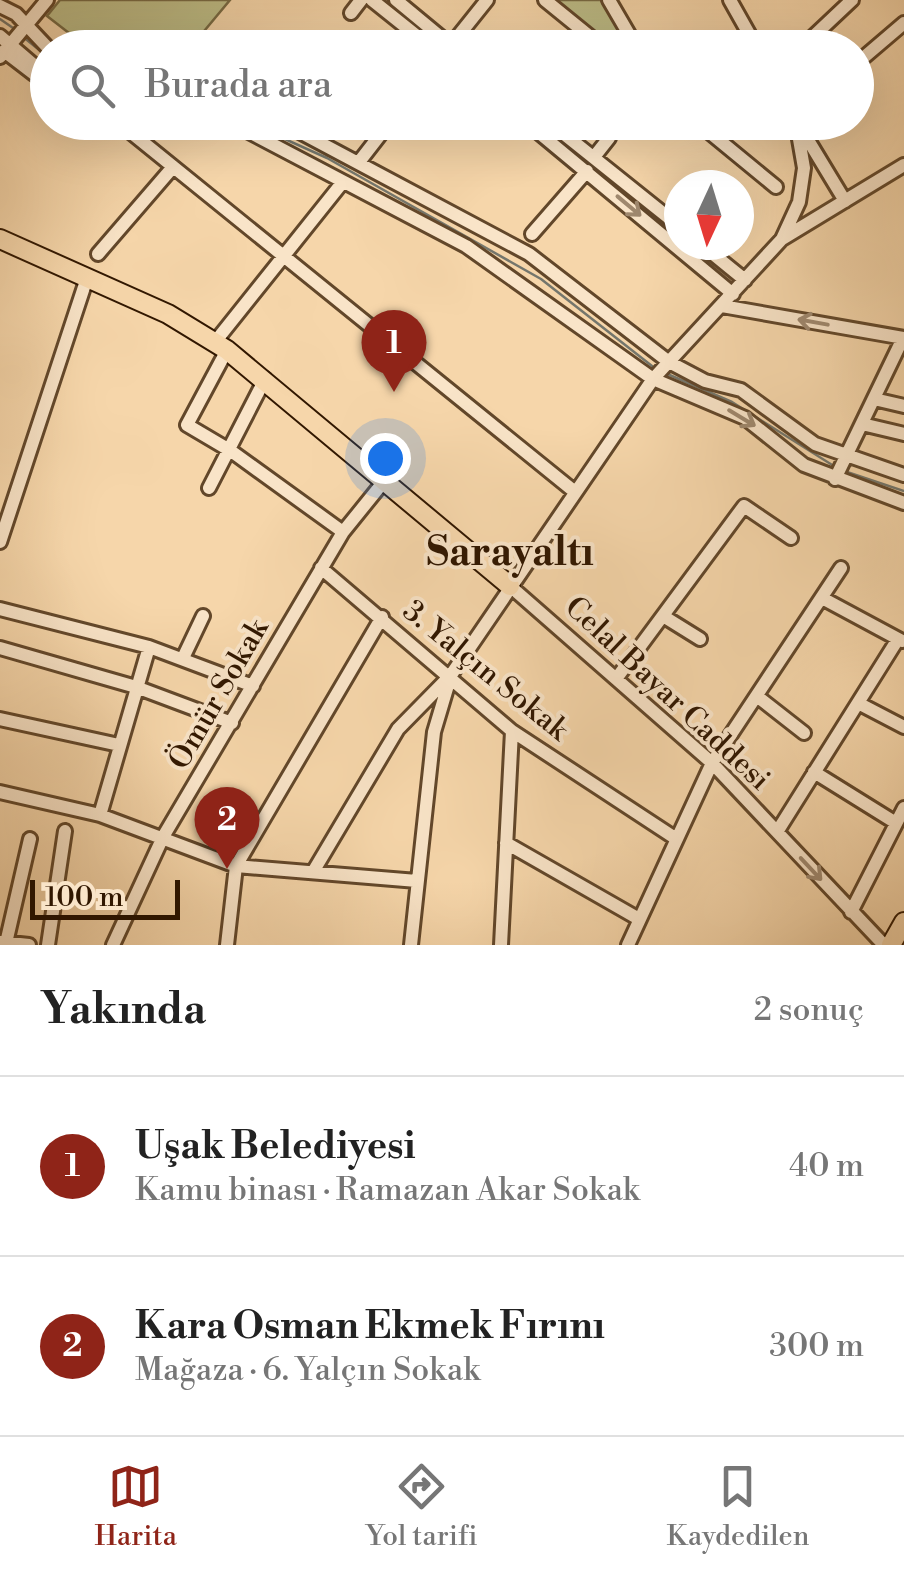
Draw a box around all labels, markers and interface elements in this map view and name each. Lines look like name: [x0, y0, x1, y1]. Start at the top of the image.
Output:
search box: [30, 30, 874, 140]
icon: search: [65, 58, 120, 113]
text: Burada ara: [145, 62, 332, 109]
north arrow: [664, 170, 754, 260]
one-way arrow: [616, 194, 641, 217]
pin: 1: [362, 310, 426, 392]
one-way arrow: [797, 312, 830, 331]
one-way arrow: [727, 408, 756, 428]
your location: [360, 433, 411, 484]
district label: Sarayaltı: [426, 528, 594, 578]
street label: Celal Bayar Caddesi: [556, 589, 778, 799]
street label: 3. Yalçın Sokak: [395, 592, 577, 750]
street label: Ömür Sokak: [160, 611, 278, 777]
pin: 2: [194, 786, 260, 869]
one-way arrow: [799, 856, 823, 880]
scale bar: [30, 875, 180, 920]
text: 100 m: [45, 880, 124, 915]
text: Yakında: [40, 984, 206, 1037]
text: 2 sonuç: [754, 990, 864, 1030]
text: Uşak Belediyesi: [135, 1123, 416, 1170]
text: 1: [65, 1146, 80, 1186]
text: 40 m: [789, 1146, 864, 1186]
text: Kamu binası · Ramazan Akar Sokak: [135, 1170, 640, 1210]
text: Kara Osman Ekmek Fırını: [135, 1303, 605, 1350]
text: 2: [62, 1326, 83, 1366]
text: 300 m: [769, 1326, 864, 1366]
text: Mağaza · 6. Yalçın Sokak: [135, 1350, 480, 1390]
tab: Harita: [95, 1459, 177, 1554]
tab: Yol tarifi: [366, 1459, 477, 1554]
tab: Kaydedilen: [666, 1459, 809, 1554]

